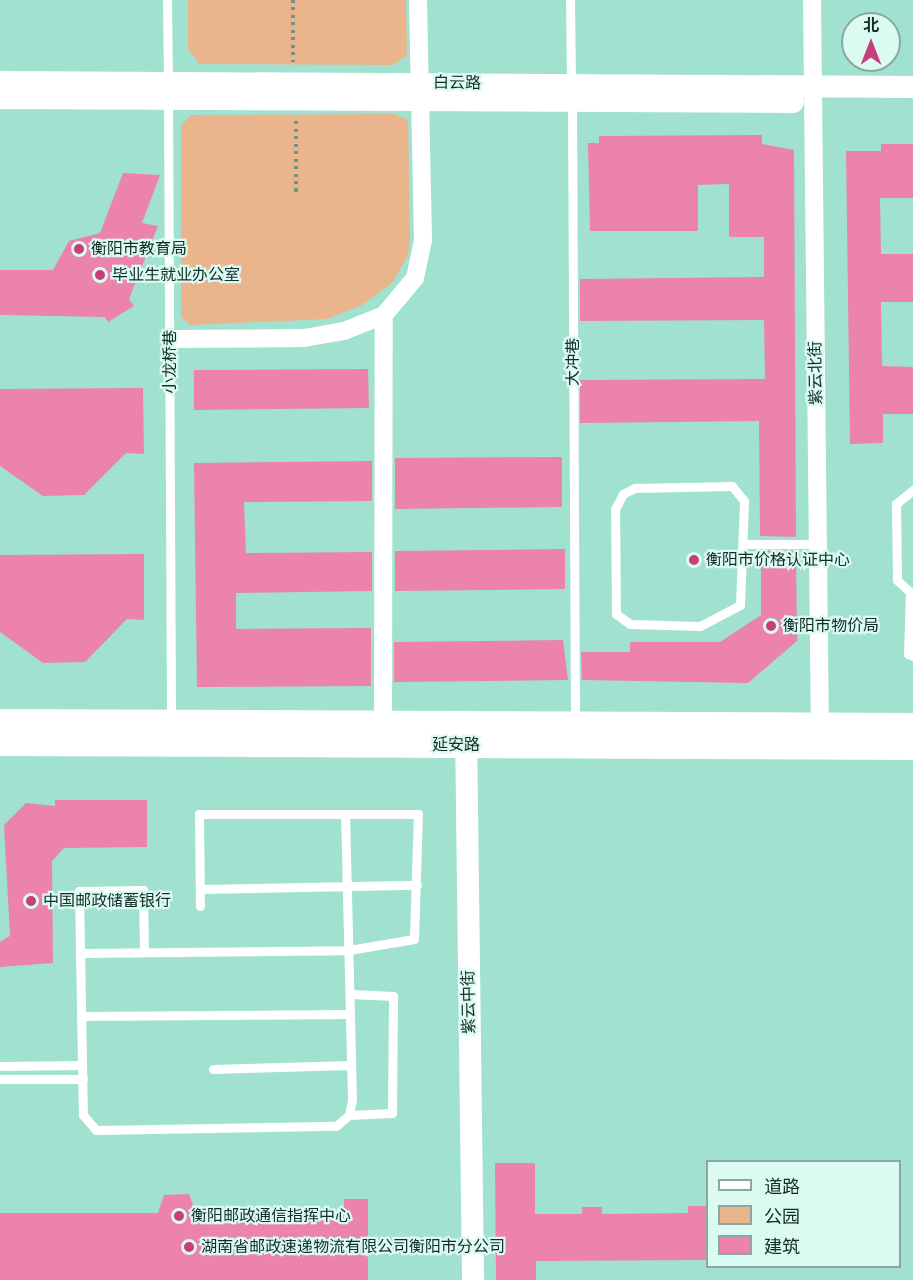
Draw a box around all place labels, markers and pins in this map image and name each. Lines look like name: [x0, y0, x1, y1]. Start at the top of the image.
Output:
place label: 衡阳市教育局: [91, 239, 187, 259]
marker: 衡阳市教育局: [72, 242, 86, 256]
place label: 毕业生就业办公室: [112, 265, 240, 285]
marker: 毕业生就业办公室: [93, 268, 107, 282]
place label: 衡阳市价格认证中心: [706, 550, 850, 570]
marker: 衡阳市价格认证中心: [687, 553, 701, 567]
place label: 衡阳市物价局: [783, 616, 879, 636]
marker: 衡阳市物价局: [764, 619, 778, 633]
place label: 中国邮政储蓄银行: [43, 891, 171, 911]
marker: 中国邮政储蓄银行: [24, 894, 38, 908]
place label: 衡阳邮政通信指挥中心: [191, 1206, 351, 1226]
marker: 衡阳邮政通信指挥中心: [172, 1209, 186, 1223]
place label: 湖南省邮政速递物流有限公司衡阳市分公司: [201, 1237, 505, 1257]
marker: 湖南省邮政速递物流有限公司衡阳市分公司: [182, 1240, 196, 1254]

